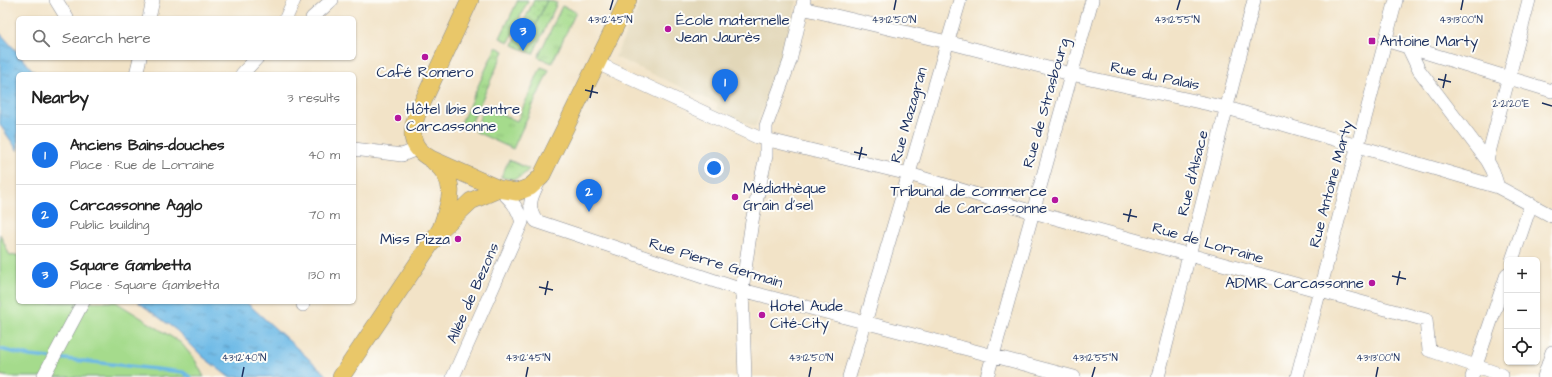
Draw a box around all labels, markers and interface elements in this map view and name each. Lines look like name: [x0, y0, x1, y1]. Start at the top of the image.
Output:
place label: École maternelle Jean Jaurès: [676, 10, 790, 48]
text: 43°12'45"N: [587, 13, 633, 27]
text: 43°12'50"N: [872, 13, 916, 27]
text: 43°12'55"N: [1154, 13, 1200, 27]
text: 43°13'00"N: [1439, 13, 1483, 27]
search box: [16, 16, 356, 60]
pin: 3: [510, 18, 536, 51]
marker: École maternelle Jean Jaurès: [663, 24, 673, 34]
icon: search: [30, 27, 52, 49]
text: Search here: [62, 28, 151, 49]
place label: Antoine Marty: [1380, 31, 1478, 53]
street label: Rue de Strasbourg: [1017, 36, 1076, 171]
marker: Antoine Marty: [1367, 36, 1377, 46]
marker: Café Romero: [420, 52, 430, 62]
street label: Rue du Palais: [1108, 56, 1202, 96]
place label: Café Romero: [377, 62, 474, 83]
street label: Rue Mazagran: [885, 64, 934, 166]
pin: 1: [712, 69, 738, 102]
text: Nearby: [32, 86, 89, 110]
text: 3 results: [287, 89, 340, 107]
text: 2°21'20"E: [1493, 97, 1530, 111]
place label: Hôtel Ibis centre Carcassonne: [406, 99, 520, 137]
marker: Hôtel Ibis centre Carcassonne: [393, 113, 403, 123]
street label: Rue Antoine Marty: [1304, 118, 1359, 250]
street label: Rue d'Alsace: [1172, 128, 1214, 218]
text: Anciens Bains-douches: [70, 135, 225, 156]
text: 1: [44, 146, 46, 164]
text: 40 m: [308, 146, 340, 164]
text: Place · Rue de Lorraine: [70, 156, 214, 174]
your location: [704, 158, 724, 178]
place label: Médiathèque Grain d'sel: [743, 178, 826, 216]
pin: 2: [576, 179, 602, 212]
place label: Tribunal de commerce de Carcassonne: [890, 181, 1047, 219]
marker: Médiathèque Grain d'sel: [730, 192, 740, 202]
text: Carcassonne Agglo: [70, 195, 202, 216]
marker: Tribunal de commerce de Carcassonne: [1050, 195, 1060, 205]
text: 2: [41, 206, 49, 224]
text: 70 m: [308, 206, 340, 224]
text: Public building: [70, 216, 149, 234]
street label: Rue de Lorraine: [1150, 217, 1266, 269]
place label: Miss Pizza: [380, 229, 450, 250]
street label: Rue Pierre Germain: [647, 233, 786, 293]
marker: Miss Pizza: [453, 234, 463, 244]
street label: Allée de Bezons: [441, 239, 505, 347]
text: Square Gambetta: [70, 255, 191, 276]
map controls: [1504, 257, 1540, 365]
button: +: [1504, 257, 1540, 293]
text: 3: [42, 266, 48, 284]
text: 130 m: [308, 266, 340, 284]
place label: ADMR Carcassonne: [1225, 273, 1364, 294]
text: Place · Square Gambetta: [70, 276, 219, 294]
marker: ADMR Carcassonne: [1367, 278, 1377, 288]
button: −: [1504, 293, 1540, 329]
place label: Hotel Aude Cité-City: [770, 296, 843, 335]
marker: Hotel Aude Cité-City: [757, 310, 767, 320]
button: locate: [1504, 329, 1540, 365]
text: 43°12'40"N: [222, 351, 266, 365]
text: 43°12'45"N: [505, 351, 551, 365]
text: 43°12'50"N: [789, 351, 833, 365]
text: 43°12'55"N: [1072, 351, 1118, 365]
text: 43°13'00"N: [1356, 351, 1400, 365]

